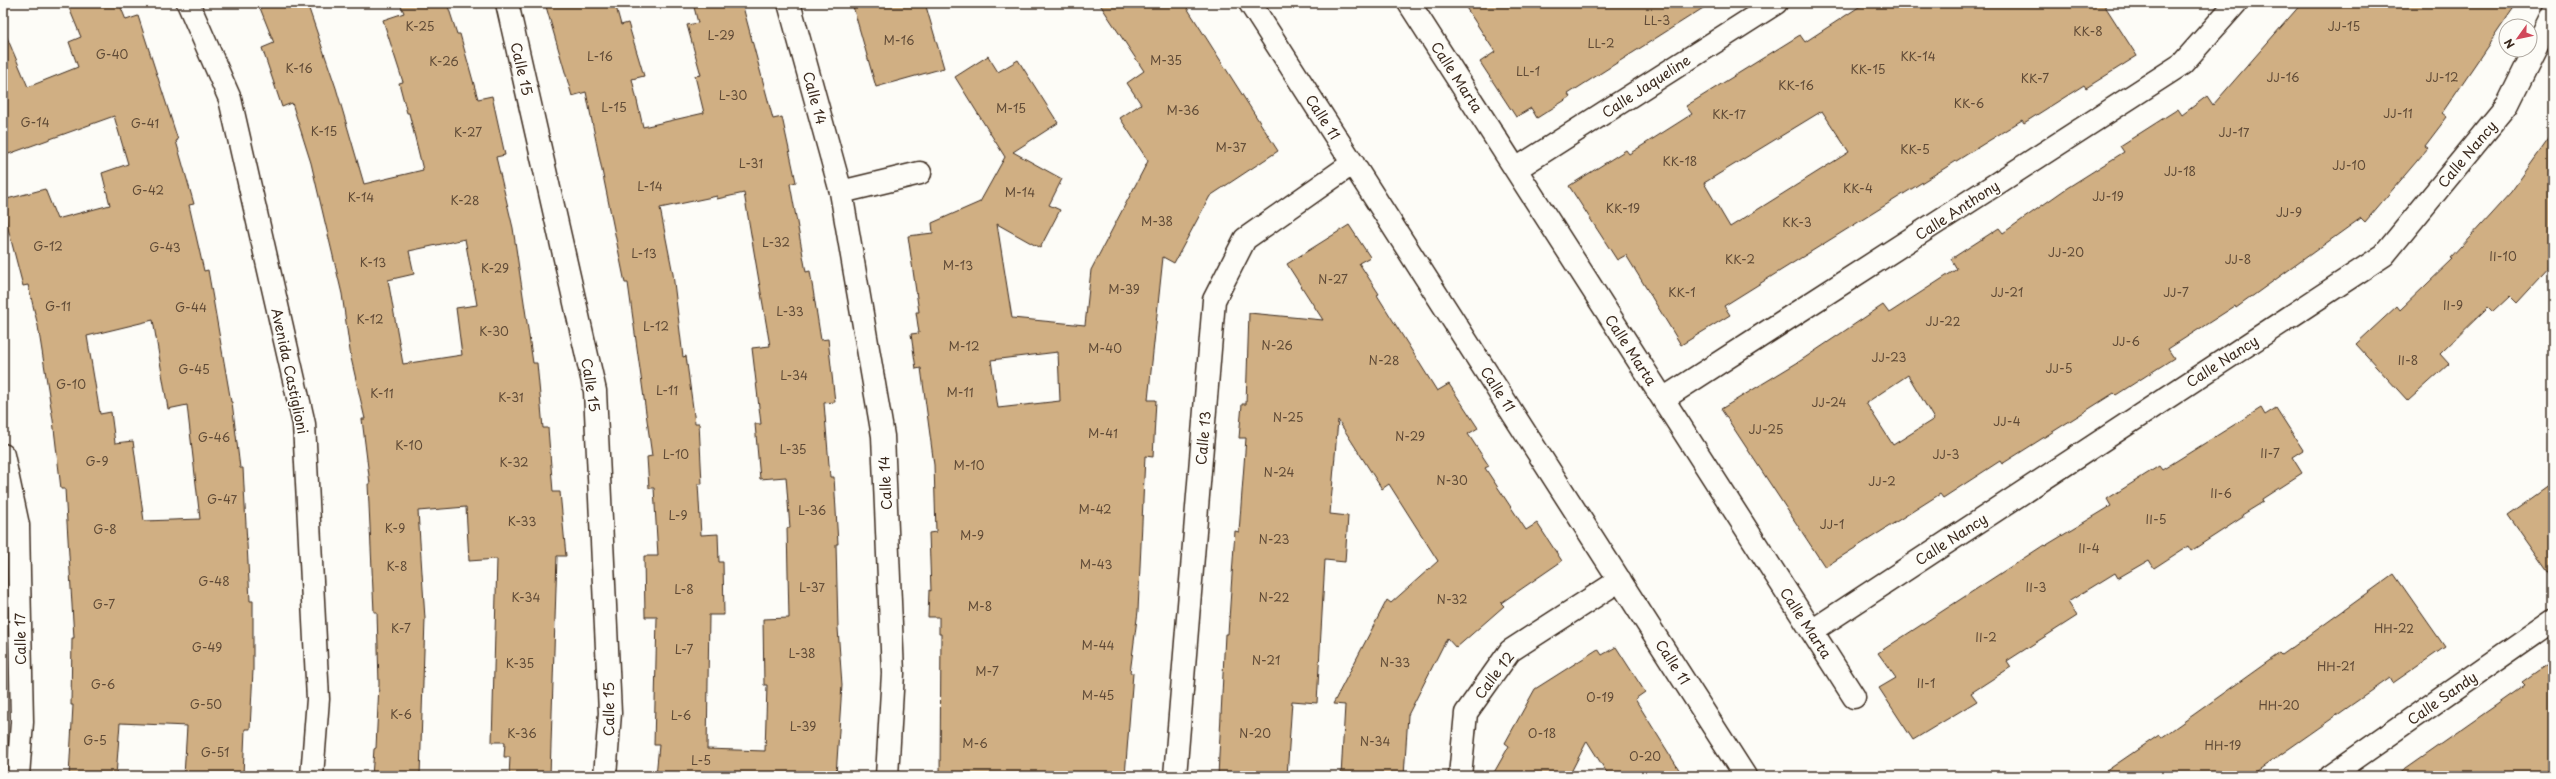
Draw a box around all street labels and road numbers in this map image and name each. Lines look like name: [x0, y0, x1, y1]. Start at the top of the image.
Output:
street label: Calle Marta: [1426, 37, 1488, 117]
street label: Calle 15: [506, 40, 538, 98]
street label: Calle Jaqueline: [1597, 49, 1695, 123]
street label: Calle 14: [798, 69, 832, 127]
street label: Calle 11: [1301, 90, 1345, 144]
street label: Calle Nancy: [2433, 116, 2501, 192]
street label: Calle Anthony: [1911, 175, 2003, 245]
street label: Avenida Castiglioni: [266, 306, 314, 436]
street label: Calle Marta: [1600, 310, 1662, 390]
street label: Calle Nancy: [2182, 330, 2262, 392]
street label: Calle 15: [576, 357, 606, 413]
street label: Calle 11: [1476, 362, 1520, 416]
street label: Calle 13: [1190, 410, 1216, 466]
street label: Calle 14: [873, 455, 897, 511]
street label: Calle Nancy: [1911, 508, 1991, 570]
street label: Calle Marta: [1775, 583, 1837, 663]
street label: Calle 17: [9, 612, 31, 665]
street label: Calle 11: [1651, 635, 1695, 689]
street label: Calle 12: [1469, 647, 1519, 703]
street label: Calle Sandy: [2403, 666, 2481, 730]
street label: Calle 15: [598, 682, 619, 736]

